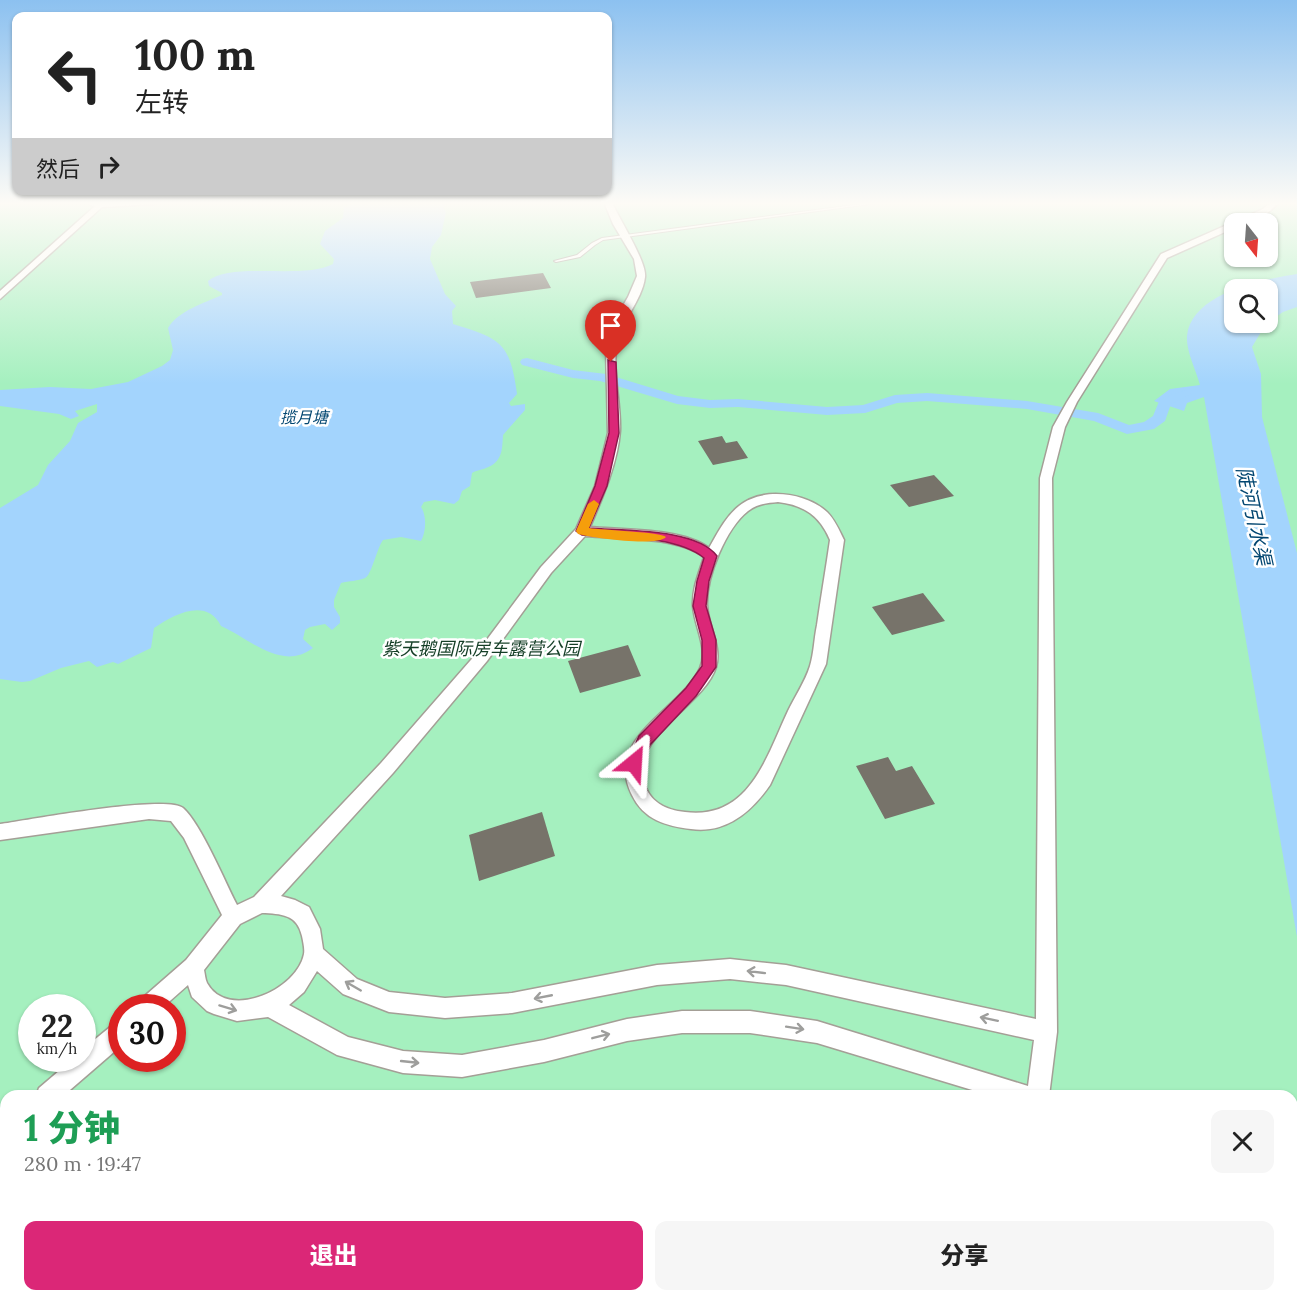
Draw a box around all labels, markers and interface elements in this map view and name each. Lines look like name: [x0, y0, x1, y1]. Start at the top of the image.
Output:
text: 100 m: [135, 28, 255, 82]
icon: left: [36, 36, 114, 114]
text: 左转: [135, 85, 189, 119]
icon: right: [92, 150, 125, 183]
text: 然后: [36, 155, 80, 183]
north arrow: [1224, 213, 1278, 267]
map controls: [1224, 213, 1278, 333]
button: search: [1224, 279, 1278, 333]
pin: [585, 300, 636, 362]
icon: arrive: [594, 309, 627, 342]
water label: 揽月塘: [280, 407, 331, 427]
water label: 陡河引水渠: [1232, 464, 1278, 570]
park label: 紫天鹅国际房车露营公园: [382, 637, 583, 660]
position arrow: [602, 731, 666, 795]
one-way arrow: [747, 966, 767, 977]
one-way arrow: [345, 980, 362, 992]
one-way arrow: [534, 992, 553, 1003]
speed limit sign: 30: [108, 994, 186, 1072]
one-way arrow: [218, 1003, 237, 1014]
text: 22: [41, 1007, 73, 1045]
one-way arrow: [979, 1013, 999, 1024]
one-way arrow: [784, 1023, 804, 1034]
one-way arrow: [592, 1030, 611, 1042]
text: km/h: [37, 1039, 77, 1058]
one-way arrow: [399, 1057, 419, 1068]
text: 1 分钟: [24, 1105, 120, 1151]
button: close: [1211, 1110, 1274, 1173]
text: 280 m · 19:47: [24, 1151, 141, 1176]
button: 退出: [24, 1221, 643, 1290]
button: 分享: [655, 1221, 1274, 1290]

